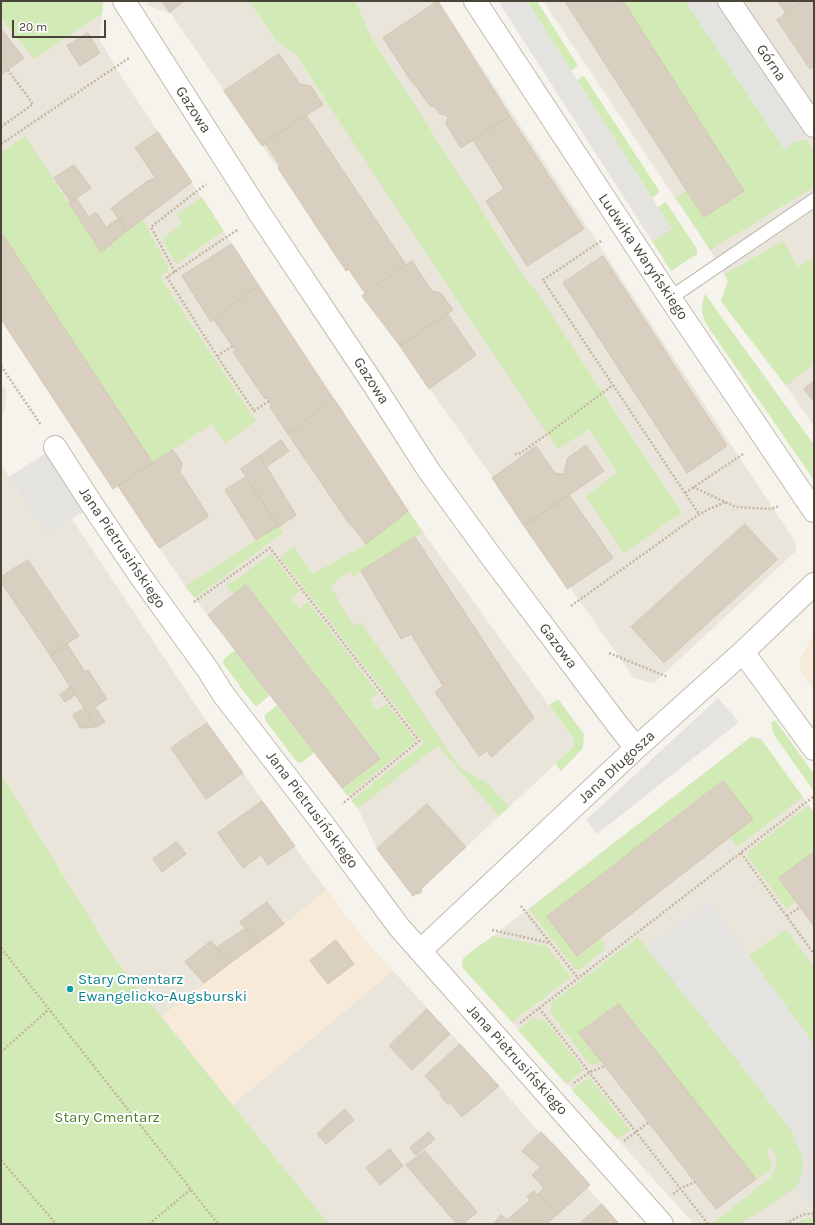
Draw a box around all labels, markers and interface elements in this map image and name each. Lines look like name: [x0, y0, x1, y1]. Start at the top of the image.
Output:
scale bar: [14, 12, 108, 38]
text: 20 m: [19, 20, 47, 34]
street label: Górna: [752, 41, 790, 85]
street label: Gazowa: [171, 83, 215, 137]
street label: Ludwika Waryńskiego: [594, 190, 692, 324]
street label: Gazowa: [349, 354, 393, 408]
street label: Jana Pietrusińskiego: [75, 484, 169, 612]
street label: Gazowa: [535, 620, 581, 672]
street label: Jana Długosza: [575, 727, 659, 807]
street label: Jana Pietrusińskiego: [262, 748, 362, 872]
place label: Stary Cmentarz Ewangelicko-Augsburski: [78, 971, 247, 1006]
marker: Stary Cmentarz Ewangelicko-Augsburski: [65, 984, 75, 994]
street label: Jana Pietrusińskiego: [463, 1001, 571, 1119]
park label: Stary Cmentarz: [54, 1109, 160, 1127]

